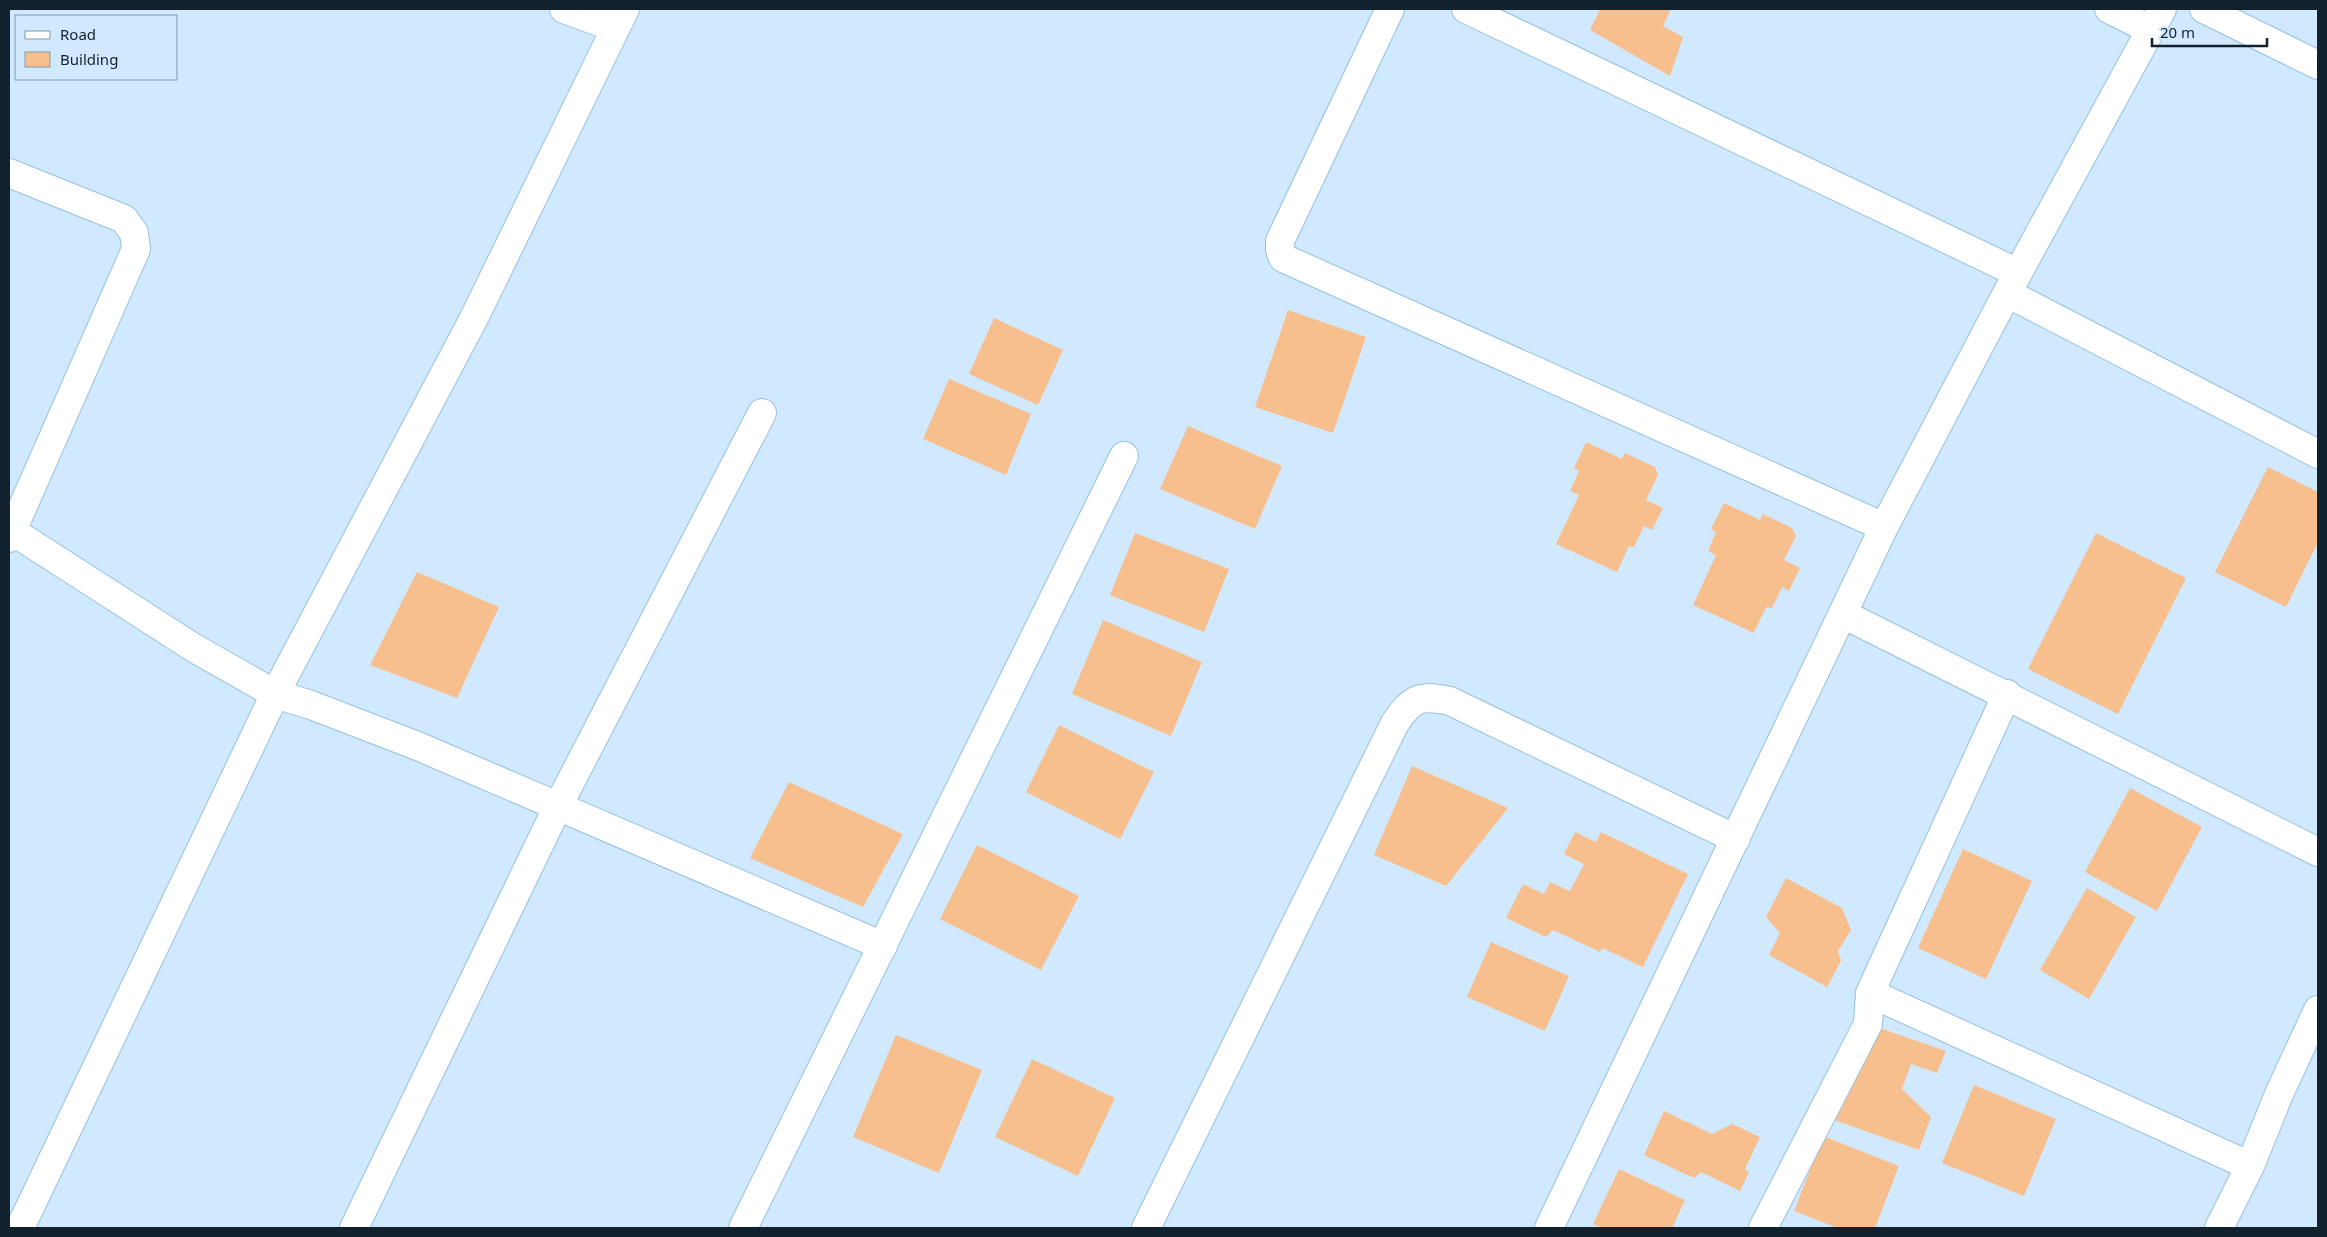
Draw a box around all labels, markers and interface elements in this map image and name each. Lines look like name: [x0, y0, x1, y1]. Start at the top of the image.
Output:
legend: [15, 15, 178, 80]
scale bar: [2152, 15, 2267, 47]
text: 20 m: [2160, 22, 2195, 42]
text: Road: [60, 24, 96, 44]
text: Building: [60, 49, 118, 69]

